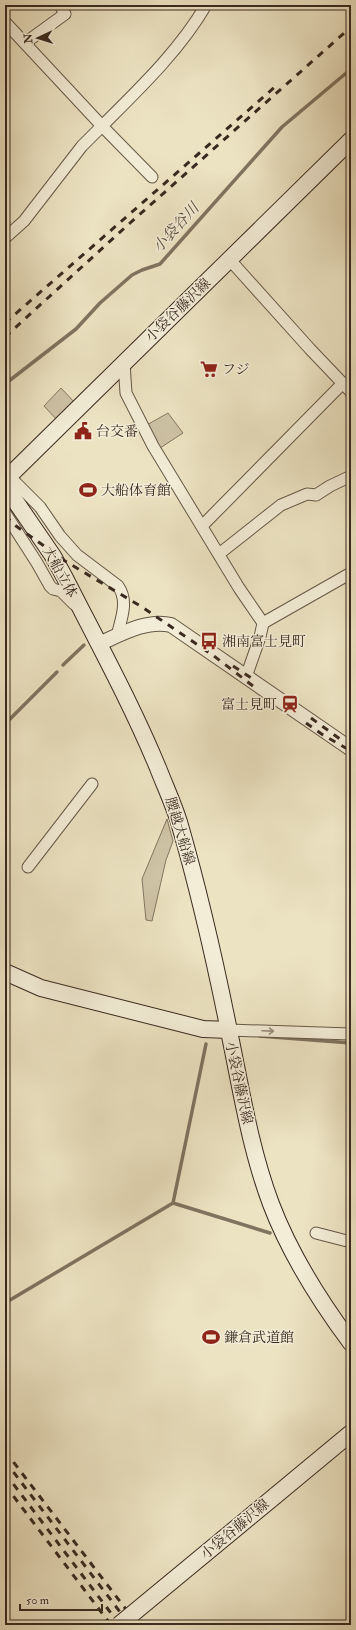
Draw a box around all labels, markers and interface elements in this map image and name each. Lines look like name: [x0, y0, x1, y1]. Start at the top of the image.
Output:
north arrow: [18, 18, 58, 58]
text: N: [22, 32, 35, 45]
water label: 小袋谷川: [149, 198, 204, 257]
street label: 小袋谷藤沢線: [142, 275, 214, 345]
supermarket icon: フジ: [199, 359, 219, 379]
place label: フジ: [222, 361, 249, 378]
public building icon: 台交番: [73, 421, 93, 441]
place label: 台交番: [96, 423, 138, 440]
sports icon: 大船体育館: [78, 480, 98, 500]
place label: 大船体育館: [101, 482, 171, 499]
street label: 大船立体: [39, 543, 81, 601]
bus stop icon: 湘南富士見町: [199, 631, 219, 651]
place label: 湘南富士見町: [222, 633, 306, 650]
station icon: 富士見町: [280, 694, 300, 714]
place label: 富士見町: [221, 696, 277, 713]
street label: 腰越大船線: [162, 795, 198, 867]
one-way arrow: [261, 1027, 274, 1035]
street label: 小袋谷藤沢線: [222, 1040, 256, 1126]
sports icon: 鎌倉武道館: [201, 1327, 221, 1347]
place label: 鎌倉武道館: [224, 1329, 294, 1346]
street label: 小袋谷藤沢線: [197, 1495, 273, 1563]
scale bar: [20, 1586, 102, 1612]
text: 50 m: [26, 1593, 50, 1608]

